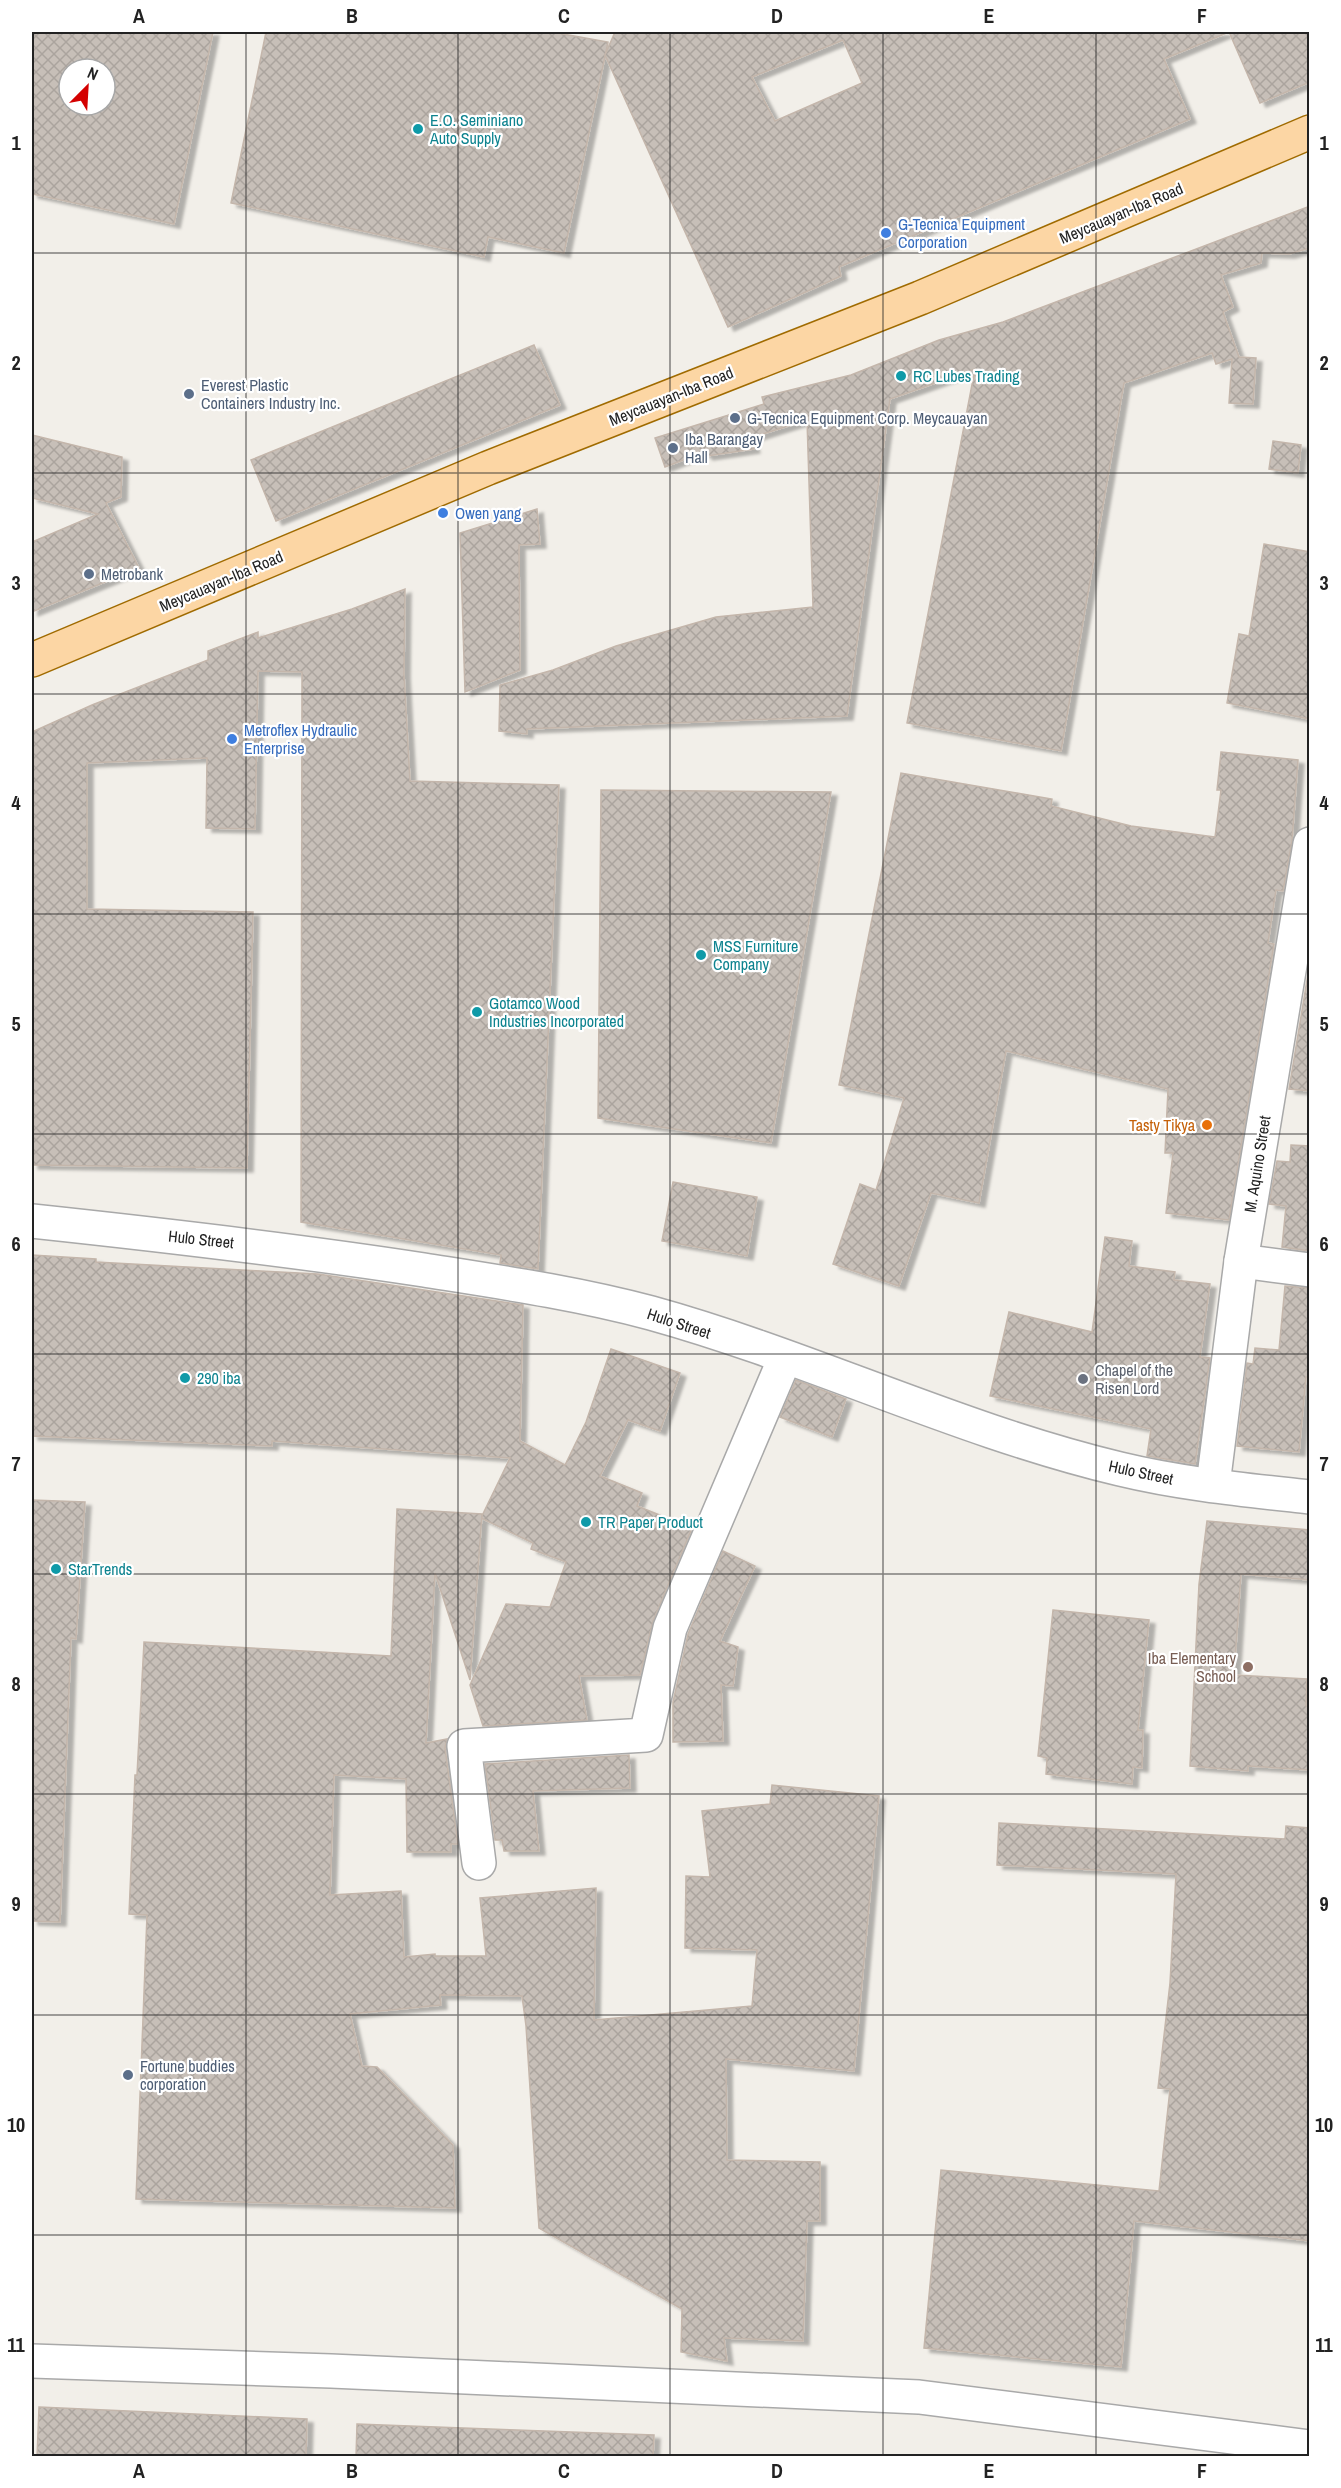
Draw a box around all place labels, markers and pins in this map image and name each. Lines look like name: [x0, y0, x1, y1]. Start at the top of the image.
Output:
place label: E.O. Seminiano Auto Supply: [429, 109, 523, 149]
marker: E.O. Seminiano Auto Supply: [411, 122, 425, 136]
place label: G-Tecnica Equipment Corporation: [898, 213, 1025, 253]
marker: G-Tecnica Equipment Corporation: [879, 226, 893, 240]
place label: RC Lubes Trading: [913, 365, 1020, 387]
marker: RC Lubes Trading: [894, 369, 908, 383]
place label: Everest Plastic Containers Industry Inc.: [201, 374, 340, 414]
marker: Everest Plastic Containers Industry Inc.: [182, 387, 196, 401]
place label: G-Tecnica Equipment Corp. Meycauayan: [747, 407, 988, 429]
marker: G-Tecnica Equipment Corp. Meycauayan: [728, 411, 742, 425]
place label: Iba Barangay Hall: [685, 428, 763, 468]
marker: Iba Barangay Hall: [666, 441, 680, 455]
place label: Owen yang: [455, 502, 522, 524]
marker: Owen yang: [436, 506, 450, 520]
place label: Metrobank: [101, 563, 163, 585]
marker: Metrobank: [82, 567, 96, 581]
place label: Metroflex Hydraulic Enterprise: [244, 719, 357, 759]
marker: Metroflex Hydraulic Enterprise: [225, 732, 239, 746]
place label: MSS Furniture Company: [713, 935, 798, 975]
marker: MSS Furniture Company: [694, 948, 708, 962]
place label: Gotamco Wood Industries Incorporated: [489, 992, 624, 1032]
marker: Gotamco Wood Industries Incorporated: [470, 1005, 484, 1019]
place label: Tasty Tikya: [1129, 1114, 1196, 1136]
marker: Tasty Tikya: [1200, 1118, 1214, 1132]
place label: Chapel of the Risen Lord: [1095, 1359, 1173, 1399]
place label: 290 iba: [197, 1367, 241, 1389]
marker: 290 iba: [178, 1371, 192, 1385]
marker: Chapel of the Risen Lord: [1076, 1372, 1090, 1386]
place label: TR Paper Product: [598, 1511, 703, 1533]
marker: TR Paper Product: [579, 1515, 593, 1529]
place label: StarTrends: [68, 1558, 132, 1580]
marker: StarTrends: [49, 1562, 63, 1576]
place label: Iba Elementary School: [1148, 1647, 1236, 1687]
marker: Iba Elementary School: [1241, 1660, 1255, 1674]
place label: Fortune buddies corporation: [140, 2055, 235, 2095]
marker: Fortune buddies corporation: [121, 2068, 135, 2082]

